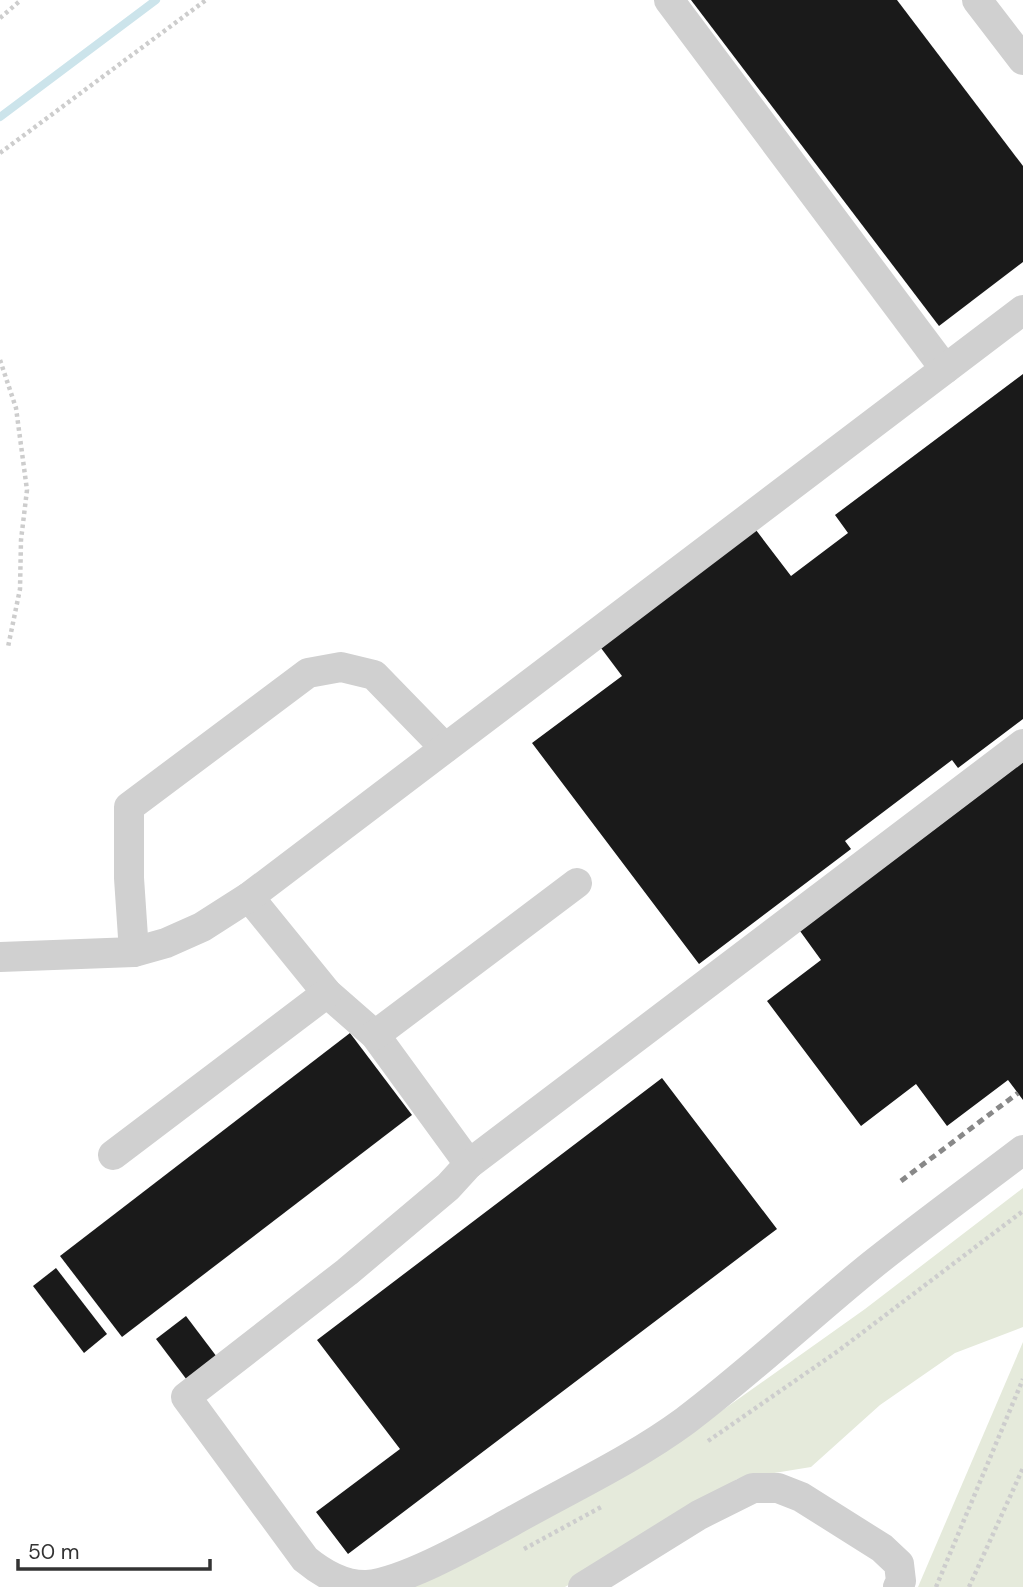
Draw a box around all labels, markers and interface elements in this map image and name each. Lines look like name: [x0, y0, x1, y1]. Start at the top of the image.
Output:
scale bar: [18, 1528, 210, 1572]
text: 50 m: [28, 1538, 79, 1566]

